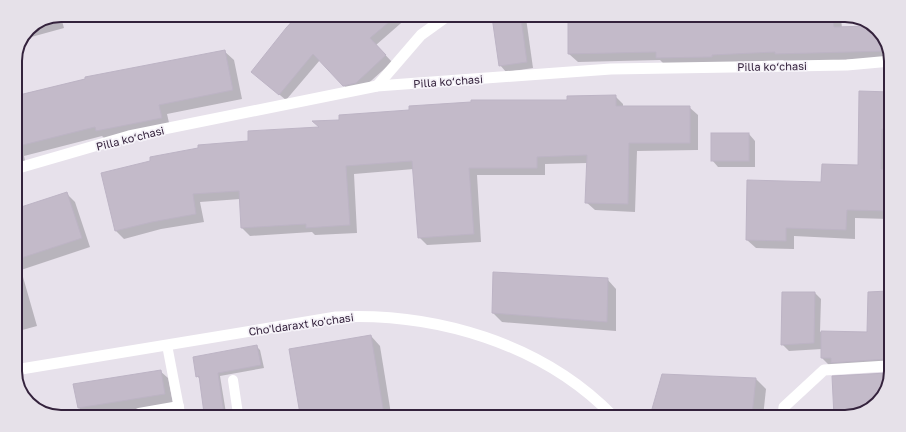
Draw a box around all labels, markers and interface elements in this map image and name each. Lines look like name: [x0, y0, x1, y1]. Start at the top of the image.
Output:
street label: Pilla ko‘chasi: [737, 59, 807, 73]
street label: Pilla ko‘chasi: [413, 72, 483, 90]
street label: Pilla ko‘chasi: [95, 123, 165, 153]
street label: Cho'ldaraxt ko'chasi: [248, 310, 354, 338]

